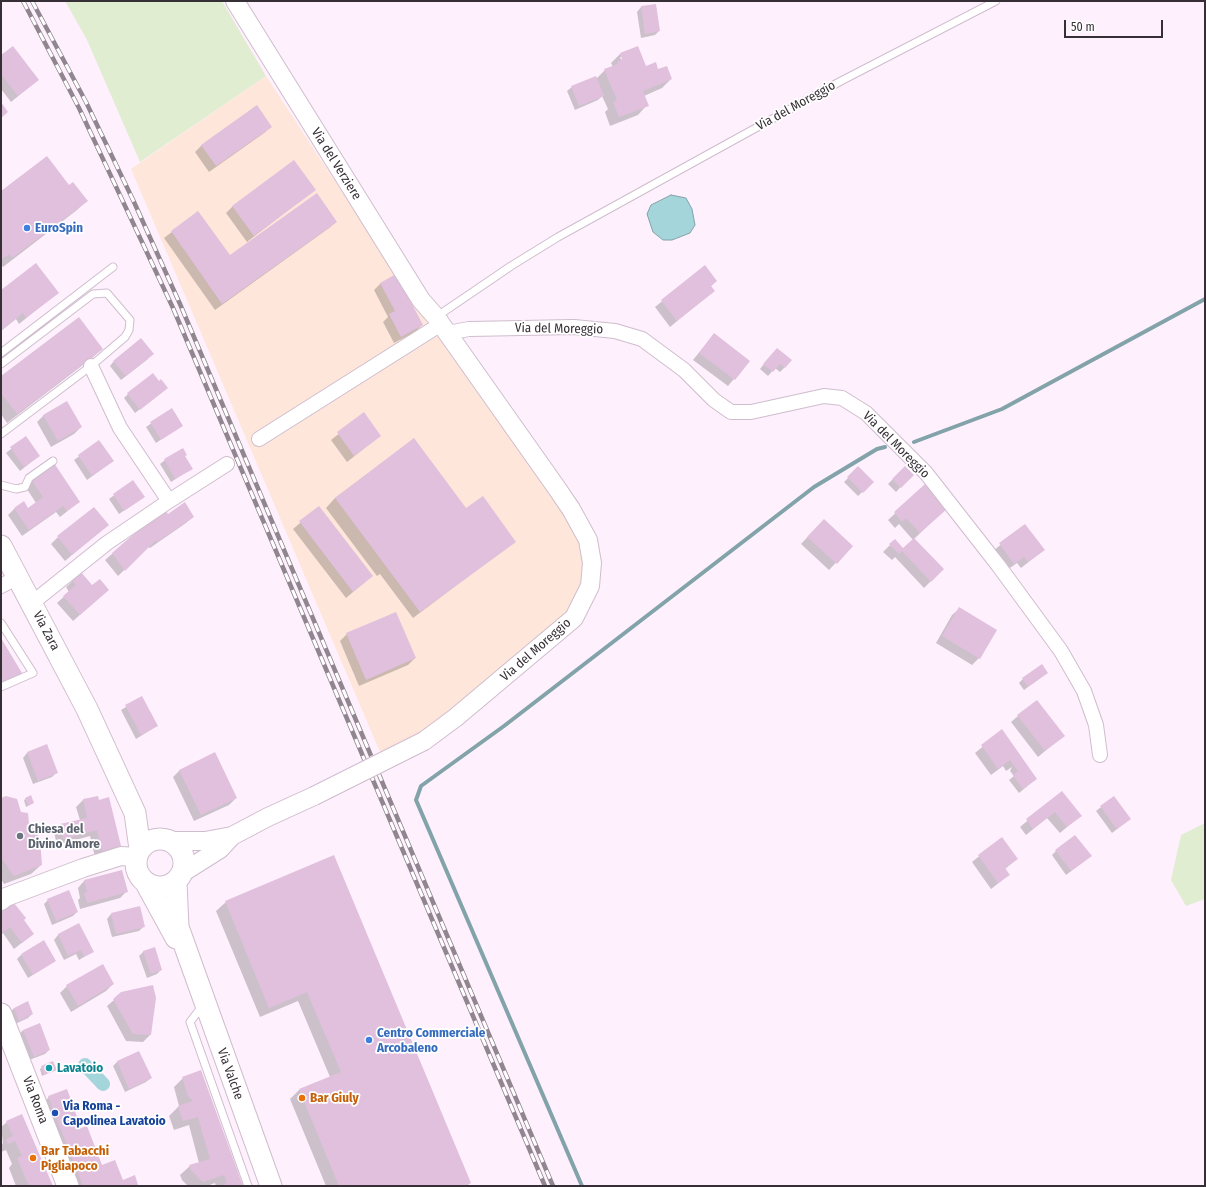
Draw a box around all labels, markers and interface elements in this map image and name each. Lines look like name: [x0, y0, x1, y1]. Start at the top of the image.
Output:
scale bar: [1066, 12, 1165, 38]
text: 50 m: [1071, 20, 1095, 34]
street label: Via del Moreggio: [754, 78, 838, 134]
street label: Via del Verziere: [308, 125, 364, 203]
place label: EuroSpin: [35, 220, 83, 236]
marker: EuroSpin: [22, 223, 32, 233]
street label: Via del Moreggio: [515, 320, 603, 338]
street label: Via del Moreggio: [859, 408, 933, 482]
street label: Via Zara: [29, 609, 63, 653]
street label: Via del Moreggio: [498, 615, 574, 685]
place label: Chiesa del Divino Amore: [28, 821, 100, 852]
marker: Chiesa del Divino Amore: [15, 831, 25, 841]
place label: Centro Commerciale Arcobaleno: [377, 1025, 485, 1056]
marker: Centro Commerciale Arcobaleno: [364, 1035, 374, 1045]
street label: Via Valche: [213, 1046, 247, 1102]
place label: Lavatoio: [57, 1060, 103, 1076]
marker: Lavatoio: [44, 1063, 54, 1073]
street label: Via Roma: [19, 1074, 51, 1126]
place label: Bar Giuly: [310, 1090, 359, 1106]
marker: Bar Giuly: [297, 1093, 307, 1103]
place label: Via Roma - Capolinea Lavatoio: [63, 1098, 166, 1129]
marker: Via Roma - Capolinea Lavatoio: [50, 1108, 60, 1118]
place label: Bar Tabacchi Pigliapoco: [41, 1143, 109, 1174]
marker: Bar Tabacchi Pigliapoco: [28, 1153, 38, 1163]

